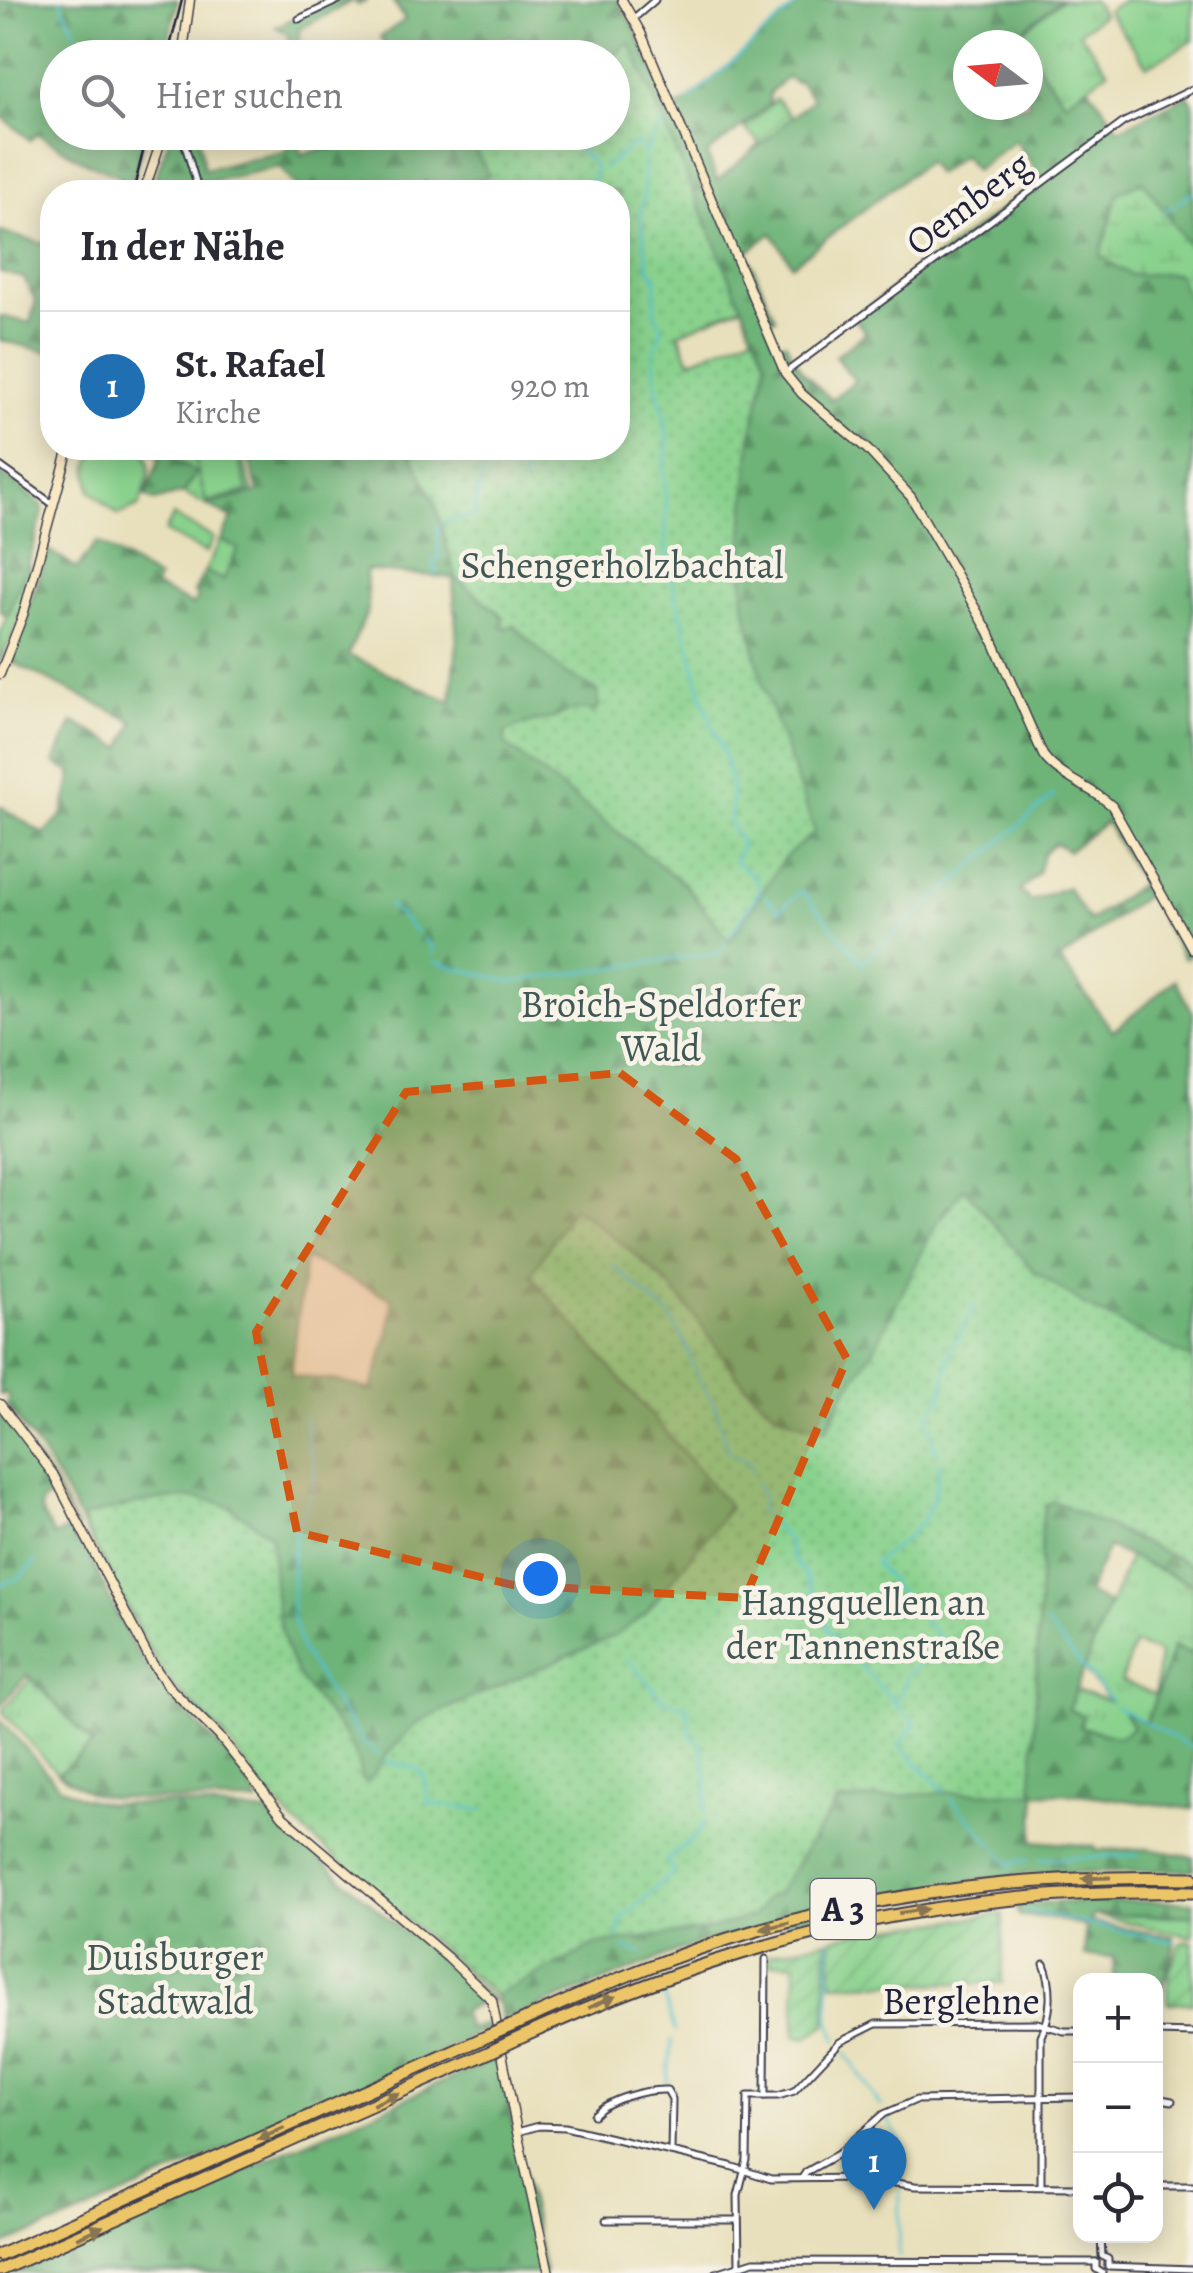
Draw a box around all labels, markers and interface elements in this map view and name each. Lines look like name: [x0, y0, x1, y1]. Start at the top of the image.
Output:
north arrow: [953, 30, 1043, 120]
search box: [40, 40, 630, 150]
icon: search: [75, 68, 130, 123]
text: Hier suchen: [155, 69, 343, 121]
street label: Oemberg: [895, 139, 1041, 267]
text: In der Nähe: [80, 217, 285, 274]
text: St. Rafael: [175, 338, 325, 390]
text: 1: [107, 364, 118, 408]
text: 920 m: [510, 364, 590, 408]
text: Kirche: [175, 390, 261, 434]
park label: Schengerholzbachtal: [460, 539, 784, 591]
park label: Broich-Speldorfer Wald: [521, 978, 801, 1074]
your location: [515, 1553, 566, 1604]
park label: Hangquellen an der Tannenstraße: [726, 1576, 1000, 1672]
one-way arrow: [1079, 1870, 1111, 1886]
road number: A 3: [810, 1879, 876, 1939]
one-way arrow: [898, 1903, 929, 1918]
one-way arrow: [759, 1919, 790, 1934]
park label: Duisburger Stadtwald: [86, 1931, 264, 2027]
map controls: [1073, 1973, 1163, 2243]
button: +: [1073, 1973, 1163, 2063]
street label: Berglehne: [882, 1975, 1040, 2027]
one-way arrow: [587, 1993, 617, 2009]
button: −: [1073, 2063, 1163, 2153]
one-way arrow: [372, 2090, 401, 2107]
one-way arrow: [256, 2126, 286, 2142]
pin: 1: [842, 2128, 906, 2210]
button: locate: [1073, 2153, 1163, 2243]
one-way arrow: [75, 2224, 105, 2240]

